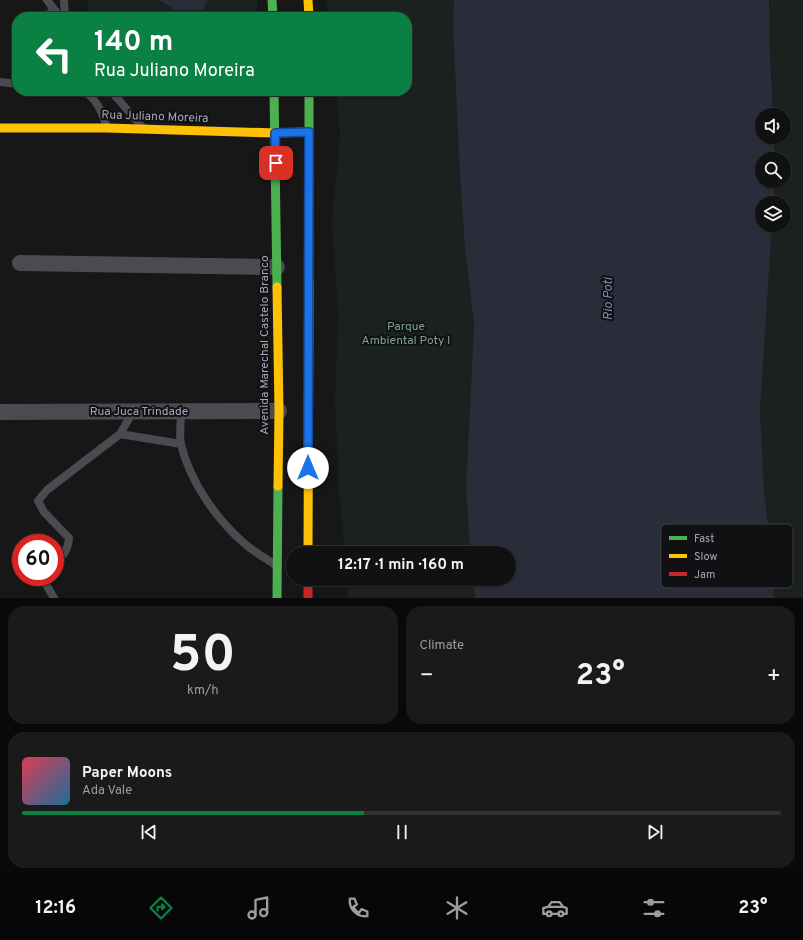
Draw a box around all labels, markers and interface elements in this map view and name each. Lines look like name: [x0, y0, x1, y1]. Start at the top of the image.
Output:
text: 140 m: [94, 25, 173, 61]
icon: left: [28, 28, 80, 80]
text: Rua Juliano Moreira: [94, 60, 255, 83]
street label: Rua Juliano Moreira: [101, 107, 209, 127]
map controls: [755, 108, 791, 232]
button: sound: [755, 108, 791, 144]
pin: [259, 146, 293, 180]
icon: arrive: [265, 152, 287, 174]
button: search: [755, 152, 791, 188]
button: layers: [755, 196, 791, 232]
street label: Avenida Marechal Castelo Branco: [257, 255, 273, 435]
water label: Rio Poti: [601, 277, 617, 321]
park label: Parque Ambiental Poty I: [361, 319, 451, 349]
street label: Rua Juca Trindade: [90, 404, 188, 420]
position arrow: [287, 447, 329, 489]
legend: [661, 524, 793, 588]
text: Fast: [694, 532, 714, 546]
speed limit sign: 60: [12, 534, 64, 586]
text: Slow: [694, 550, 717, 564]
text: 12:17 · 1 min · 160 m: [338, 556, 464, 575]
text: Jam: [694, 568, 715, 582]
text: 50: [170, 624, 236, 690]
text: Climate: [420, 638, 464, 654]
text: 23°: [576, 658, 625, 695]
text: −: [420, 663, 434, 690]
text: +: [767, 663, 781, 690]
text: km/h: [187, 683, 219, 699]
text: Paper Moons: [82, 764, 172, 783]
text: Ada Vale: [82, 783, 132, 799]
icon: previous: [138, 821, 160, 843]
icon: pause: [391, 821, 413, 843]
icon: next: [644, 821, 666, 843]
icon: directions: [147, 894, 175, 922]
icon: music: [245, 894, 273, 922]
icon: phone: [344, 894, 372, 922]
icon: climate: [443, 894, 471, 922]
icon: car: [541, 894, 569, 922]
icon: filters: [640, 894, 668, 922]
text: 12:16: [35, 897, 76, 920]
text: 23°: [738, 897, 768, 920]

